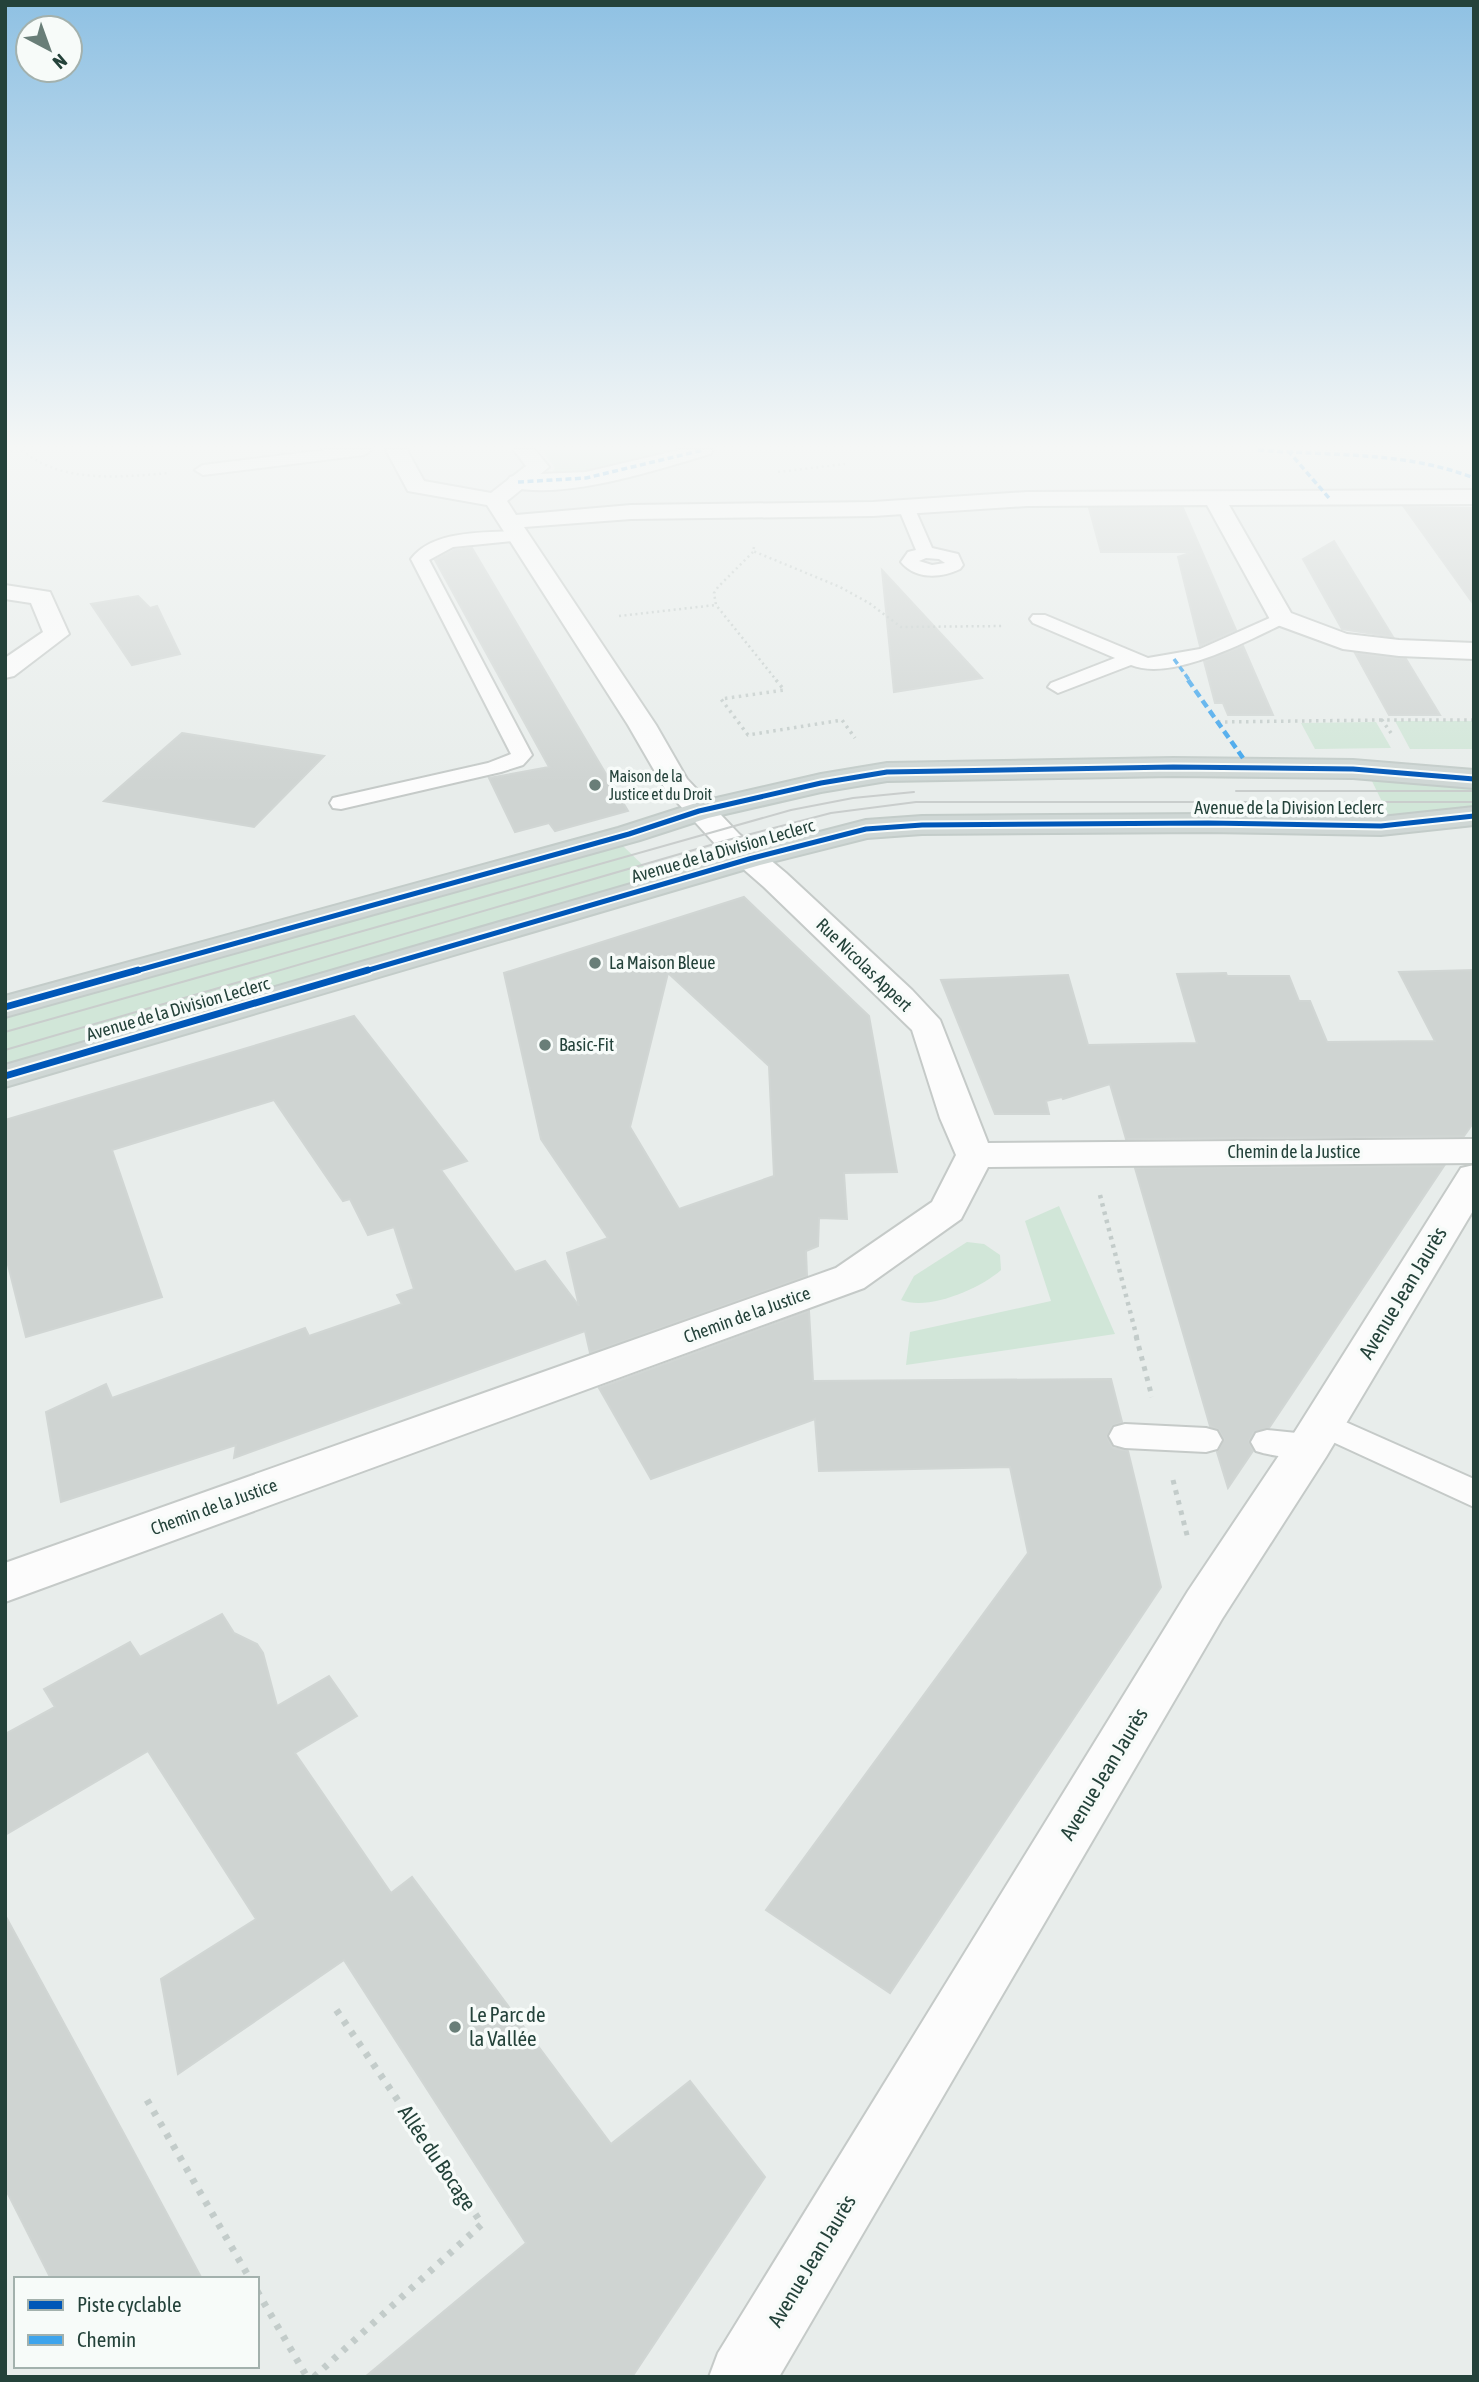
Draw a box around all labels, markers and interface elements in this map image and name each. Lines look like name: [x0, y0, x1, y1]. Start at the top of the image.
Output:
north arrow: [14, 14, 84, 84]
text: N: [49, 50, 72, 74]
place label: Maison de la Justice et du Droit: [609, 767, 713, 803]
marker: Maison de la Justice et du Droit: [587, 777, 603, 793]
street label: Avenue de la Division Leclerc: [1194, 797, 1384, 818]
street label: Avenue de la Division Leclerc: [629, 814, 817, 887]
street label: Rue Nicolas Appert: [812, 914, 916, 1015]
place label: La Maison Bleue: [609, 952, 716, 973]
marker: La Maison Bleue: [587, 955, 603, 971]
street label: Avenue de la Division Leclerc: [84, 972, 272, 1045]
place label: Basic-Fit: [559, 1034, 614, 1055]
marker: Basic-Fit: [537, 1037, 553, 1053]
street label: Chemin de la Justice: [1227, 1141, 1361, 1162]
street label: Avenue Jean Jaurès: [1353, 1222, 1451, 1363]
street label: Chemin de la Justice: [681, 1282, 813, 1347]
street label: Chemin de la Justice: [148, 1474, 280, 1539]
street label: Avenue Jean Jaurès: [1054, 1703, 1152, 1844]
place label: Le Parc de la Vallée: [469, 2002, 546, 2050]
marker: Le Parc de la Vallée: [447, 2019, 463, 2035]
street label: Allée du Bocage: [394, 2100, 482, 2215]
street label: Avenue Jean Jaurès: [762, 2190, 860, 2331]
legend: [14, 2277, 259, 2368]
text: Piste cyclable: [77, 2292, 182, 2316]
text: Chemin: [77, 2327, 136, 2351]

